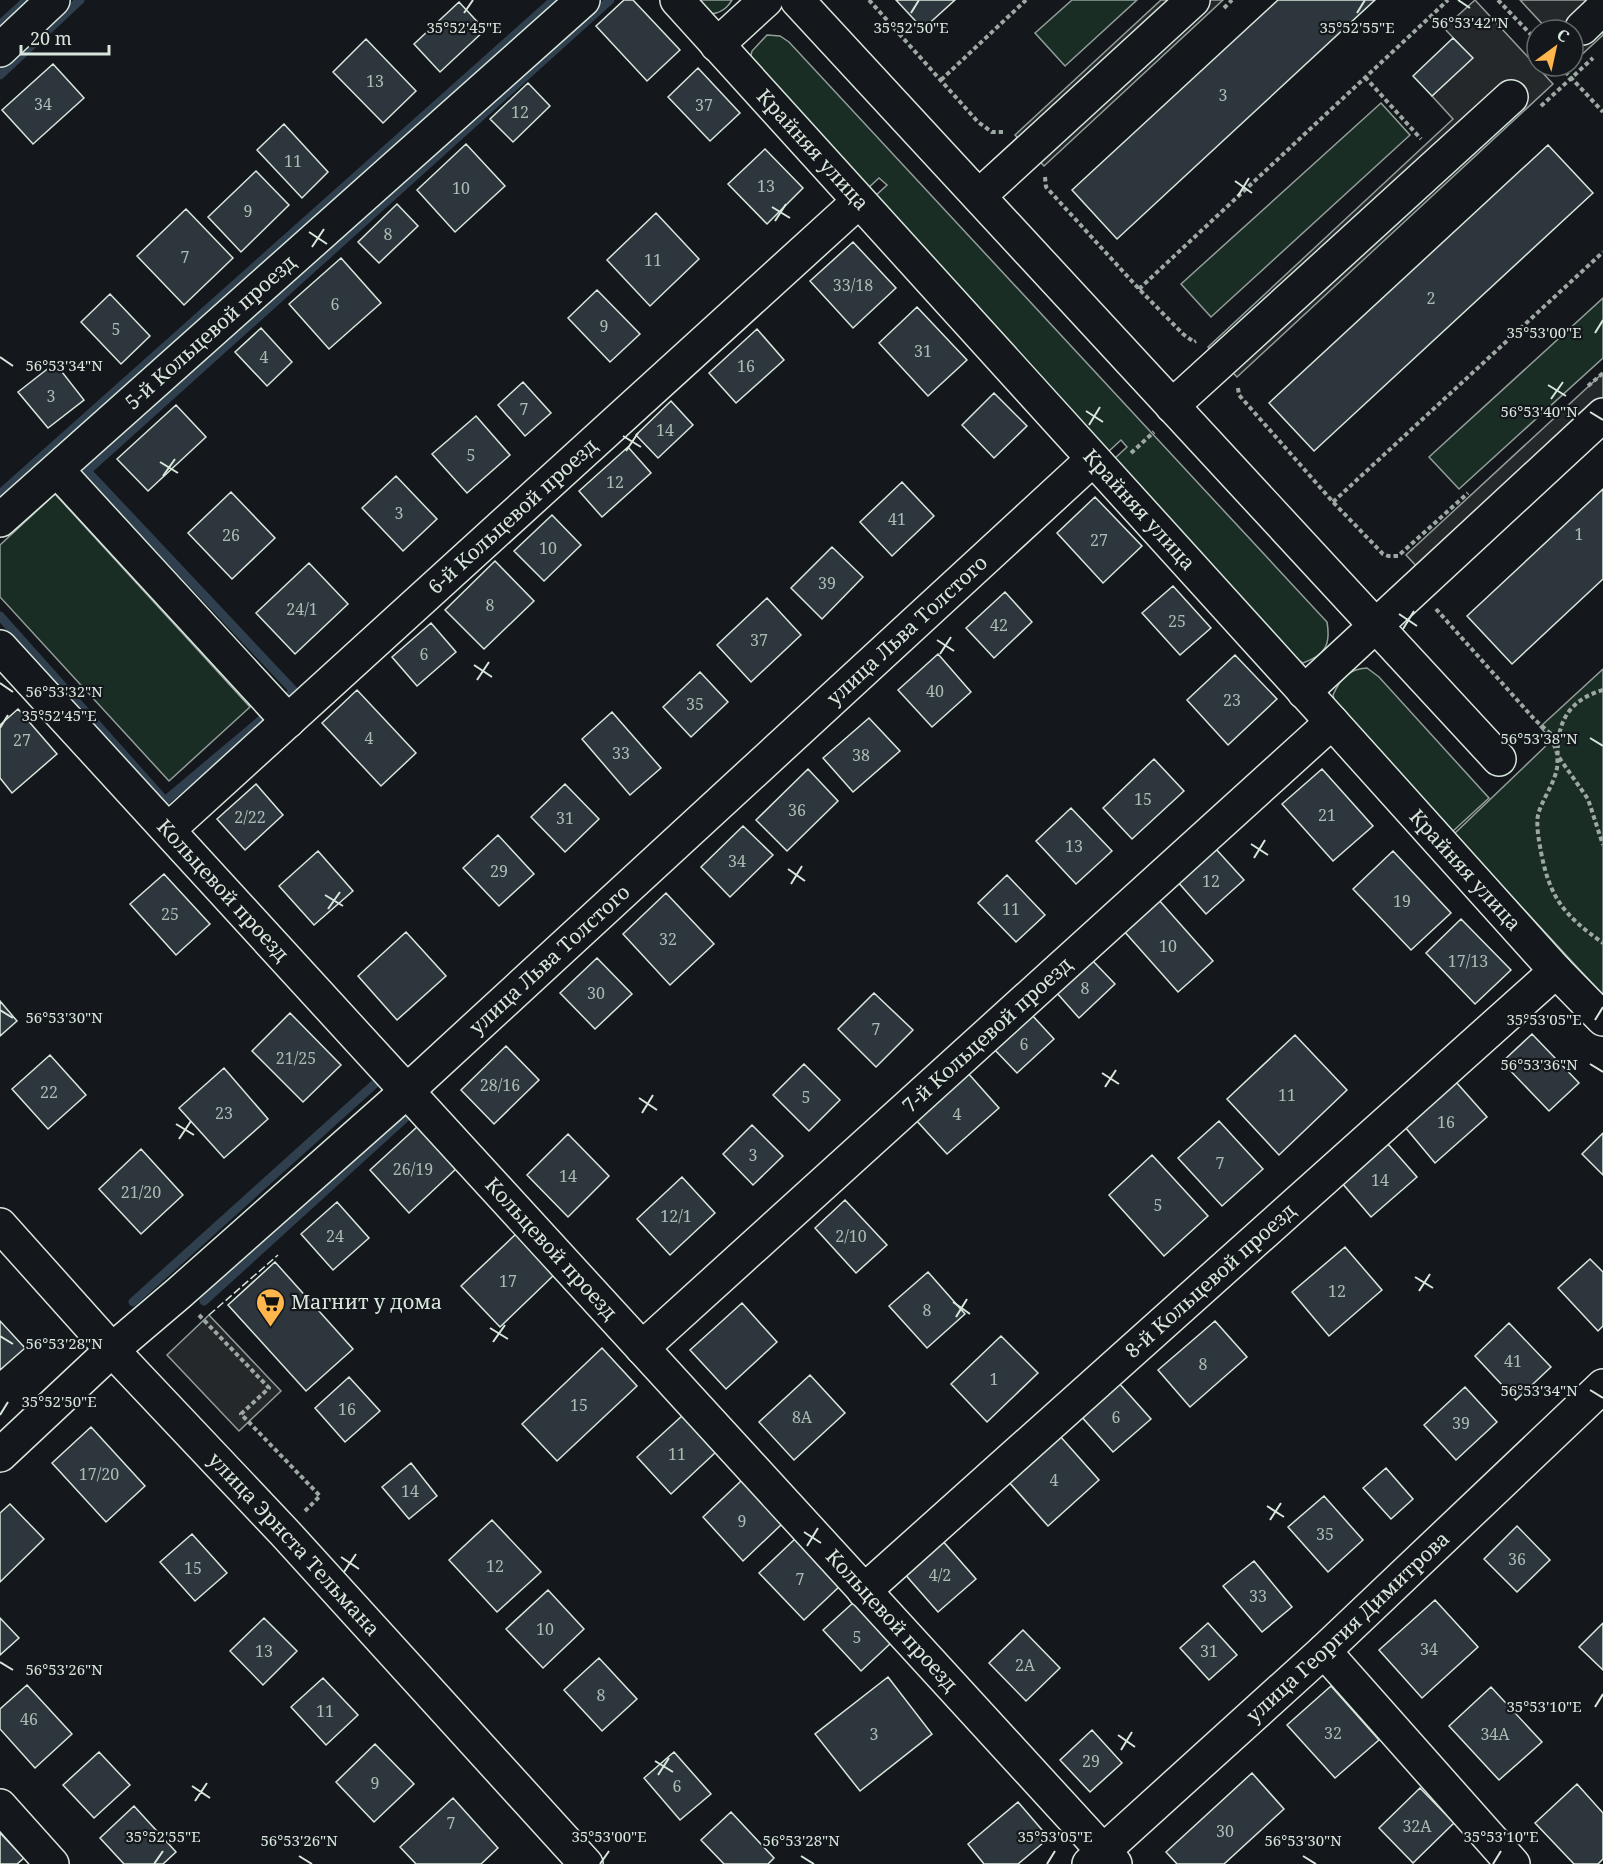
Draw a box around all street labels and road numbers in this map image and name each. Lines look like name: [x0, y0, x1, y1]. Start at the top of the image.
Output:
street label: Крайняя улица: [751, 83, 875, 216]
street label: 5-й Кольцевой проезд: [119, 249, 301, 415]
street label: 6-й Кольцевой проезд: [422, 432, 603, 600]
street label: Крайняя улица: [1078, 443, 1202, 576]
street label: улица Льва Толстого: [821, 549, 993, 711]
street label: Крайняя улица: [1404, 803, 1527, 936]
street label: Кольцевой проезд: [151, 813, 295, 967]
street label: улица Льва Толстого: [463, 878, 635, 1040]
street label: 7-й Кольцевой проезд: [896, 951, 1077, 1118]
street label: Кольцевой проезд: [480, 1171, 624, 1325]
street label: 8-й Кольцевой проезд: [1120, 1198, 1300, 1364]
street label: улица Эрнста Тельмана: [202, 1446, 386, 1642]
street label: улица Георгия Димитрова: [1240, 1525, 1455, 1728]
street label: Кольцевой проезд: [820, 1543, 964, 1697]

